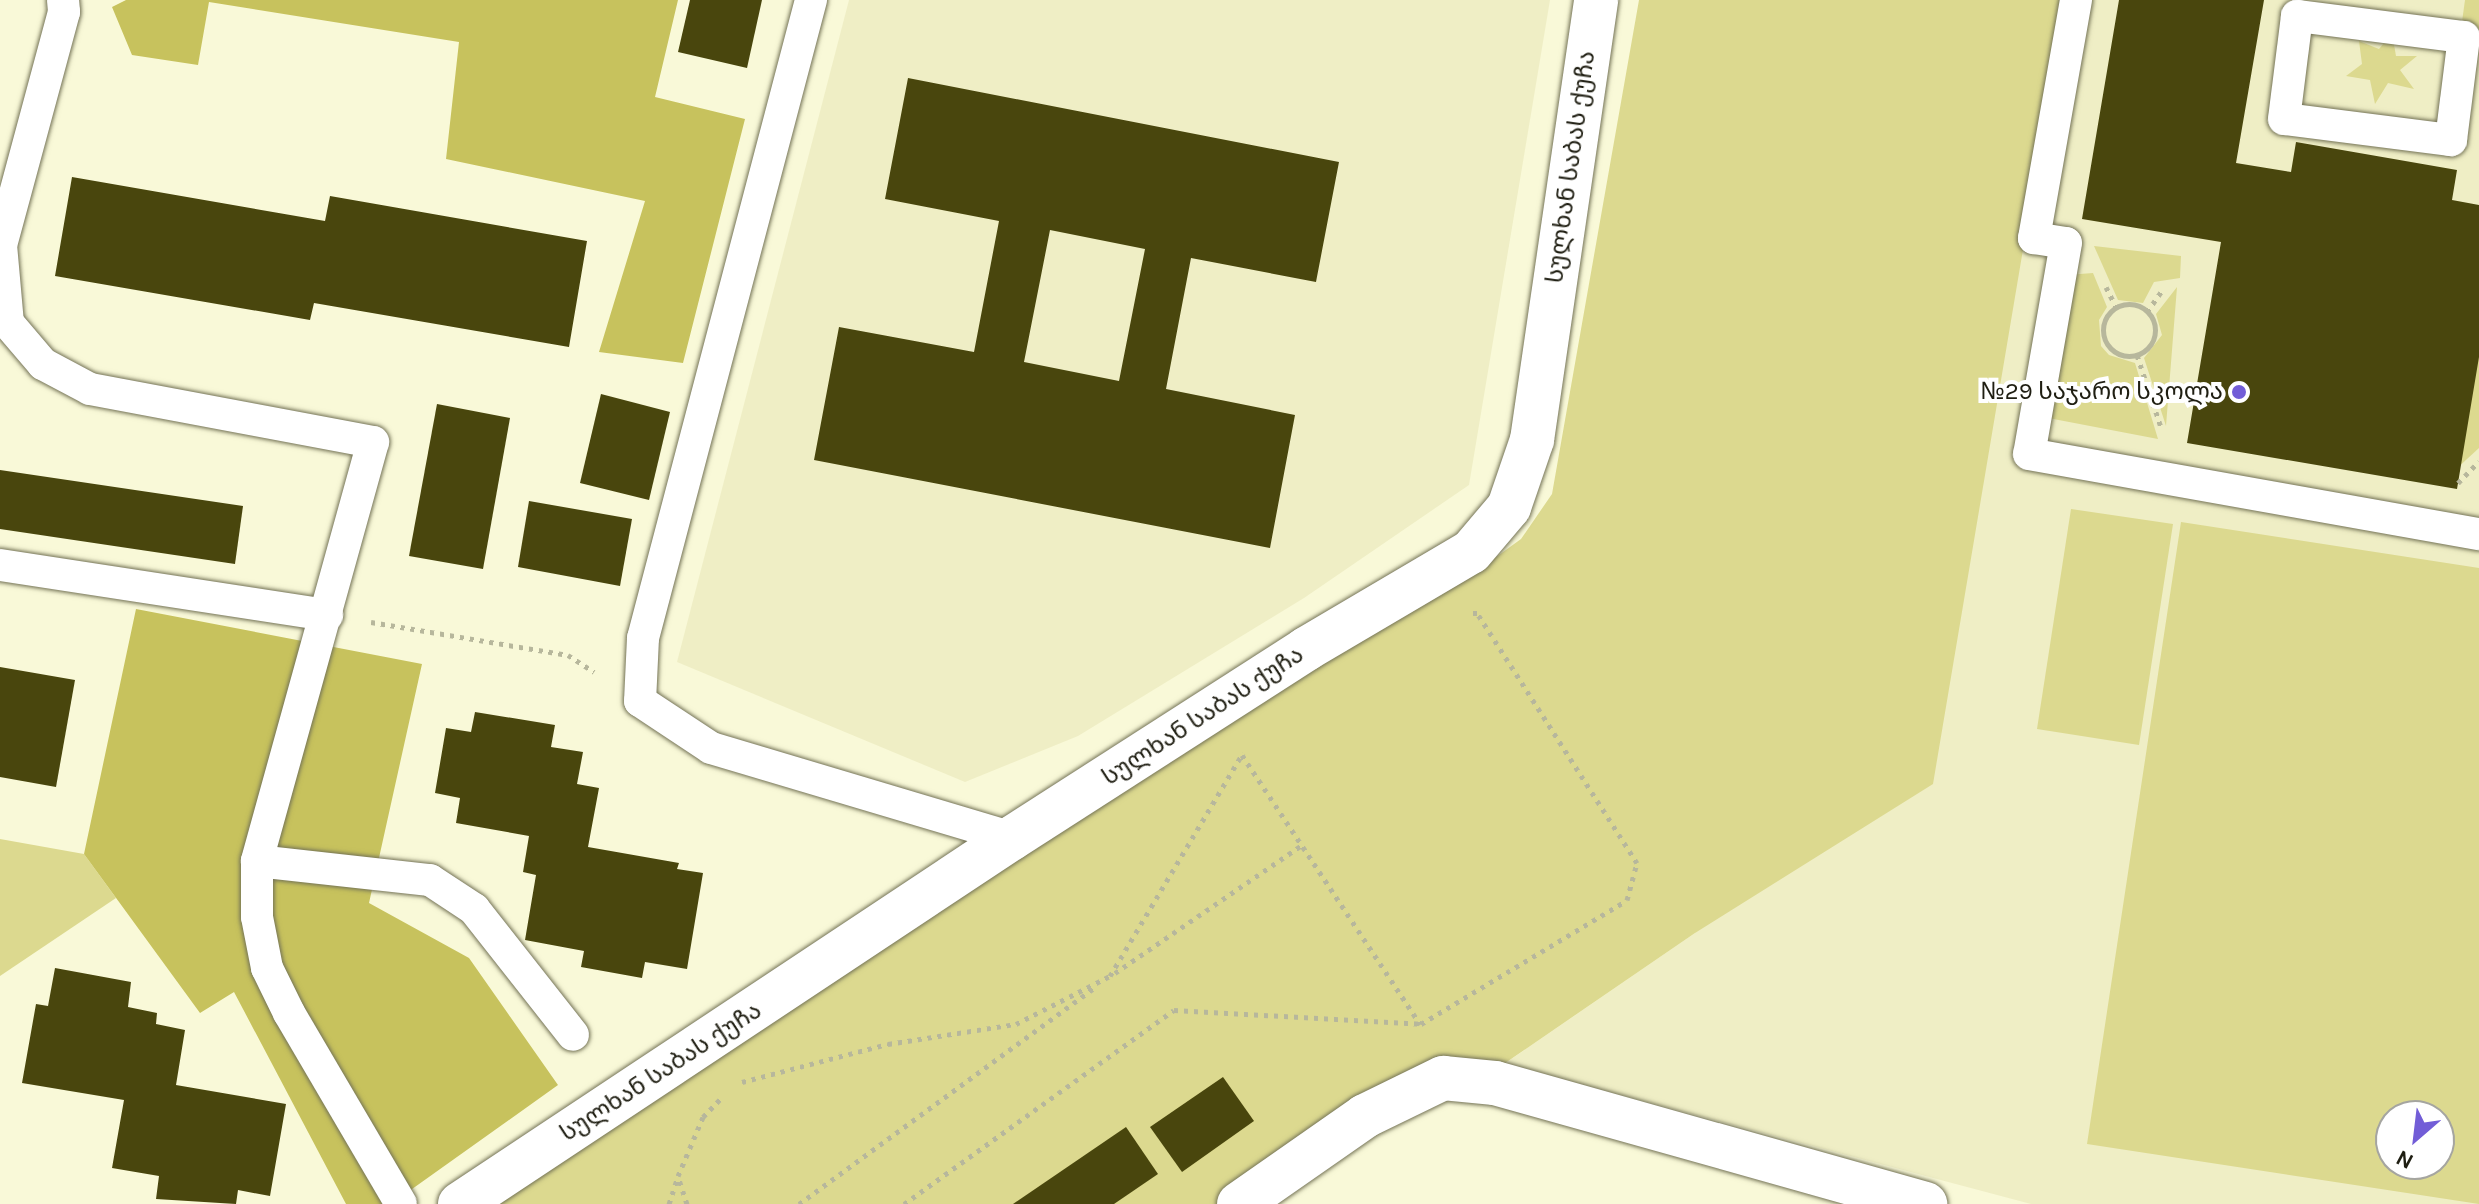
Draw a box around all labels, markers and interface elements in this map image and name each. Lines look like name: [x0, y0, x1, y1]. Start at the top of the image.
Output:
street label: სულხან საბას ქუჩა: [1540, 49, 1602, 285]
place label: №29 საჯარო სკოლა: [1980, 378, 2223, 406]
marker: №29 საჯარო სკოლა: [2230, 383, 2248, 401]
street label: სულხან საბას ქუჩა: [1097, 640, 1309, 792]
street label: სულხან საბას ქუჩა: [555, 996, 767, 1148]
north arrow: [2375, 1100, 2455, 1180]
text: N: [2392, 1144, 2418, 1175]

